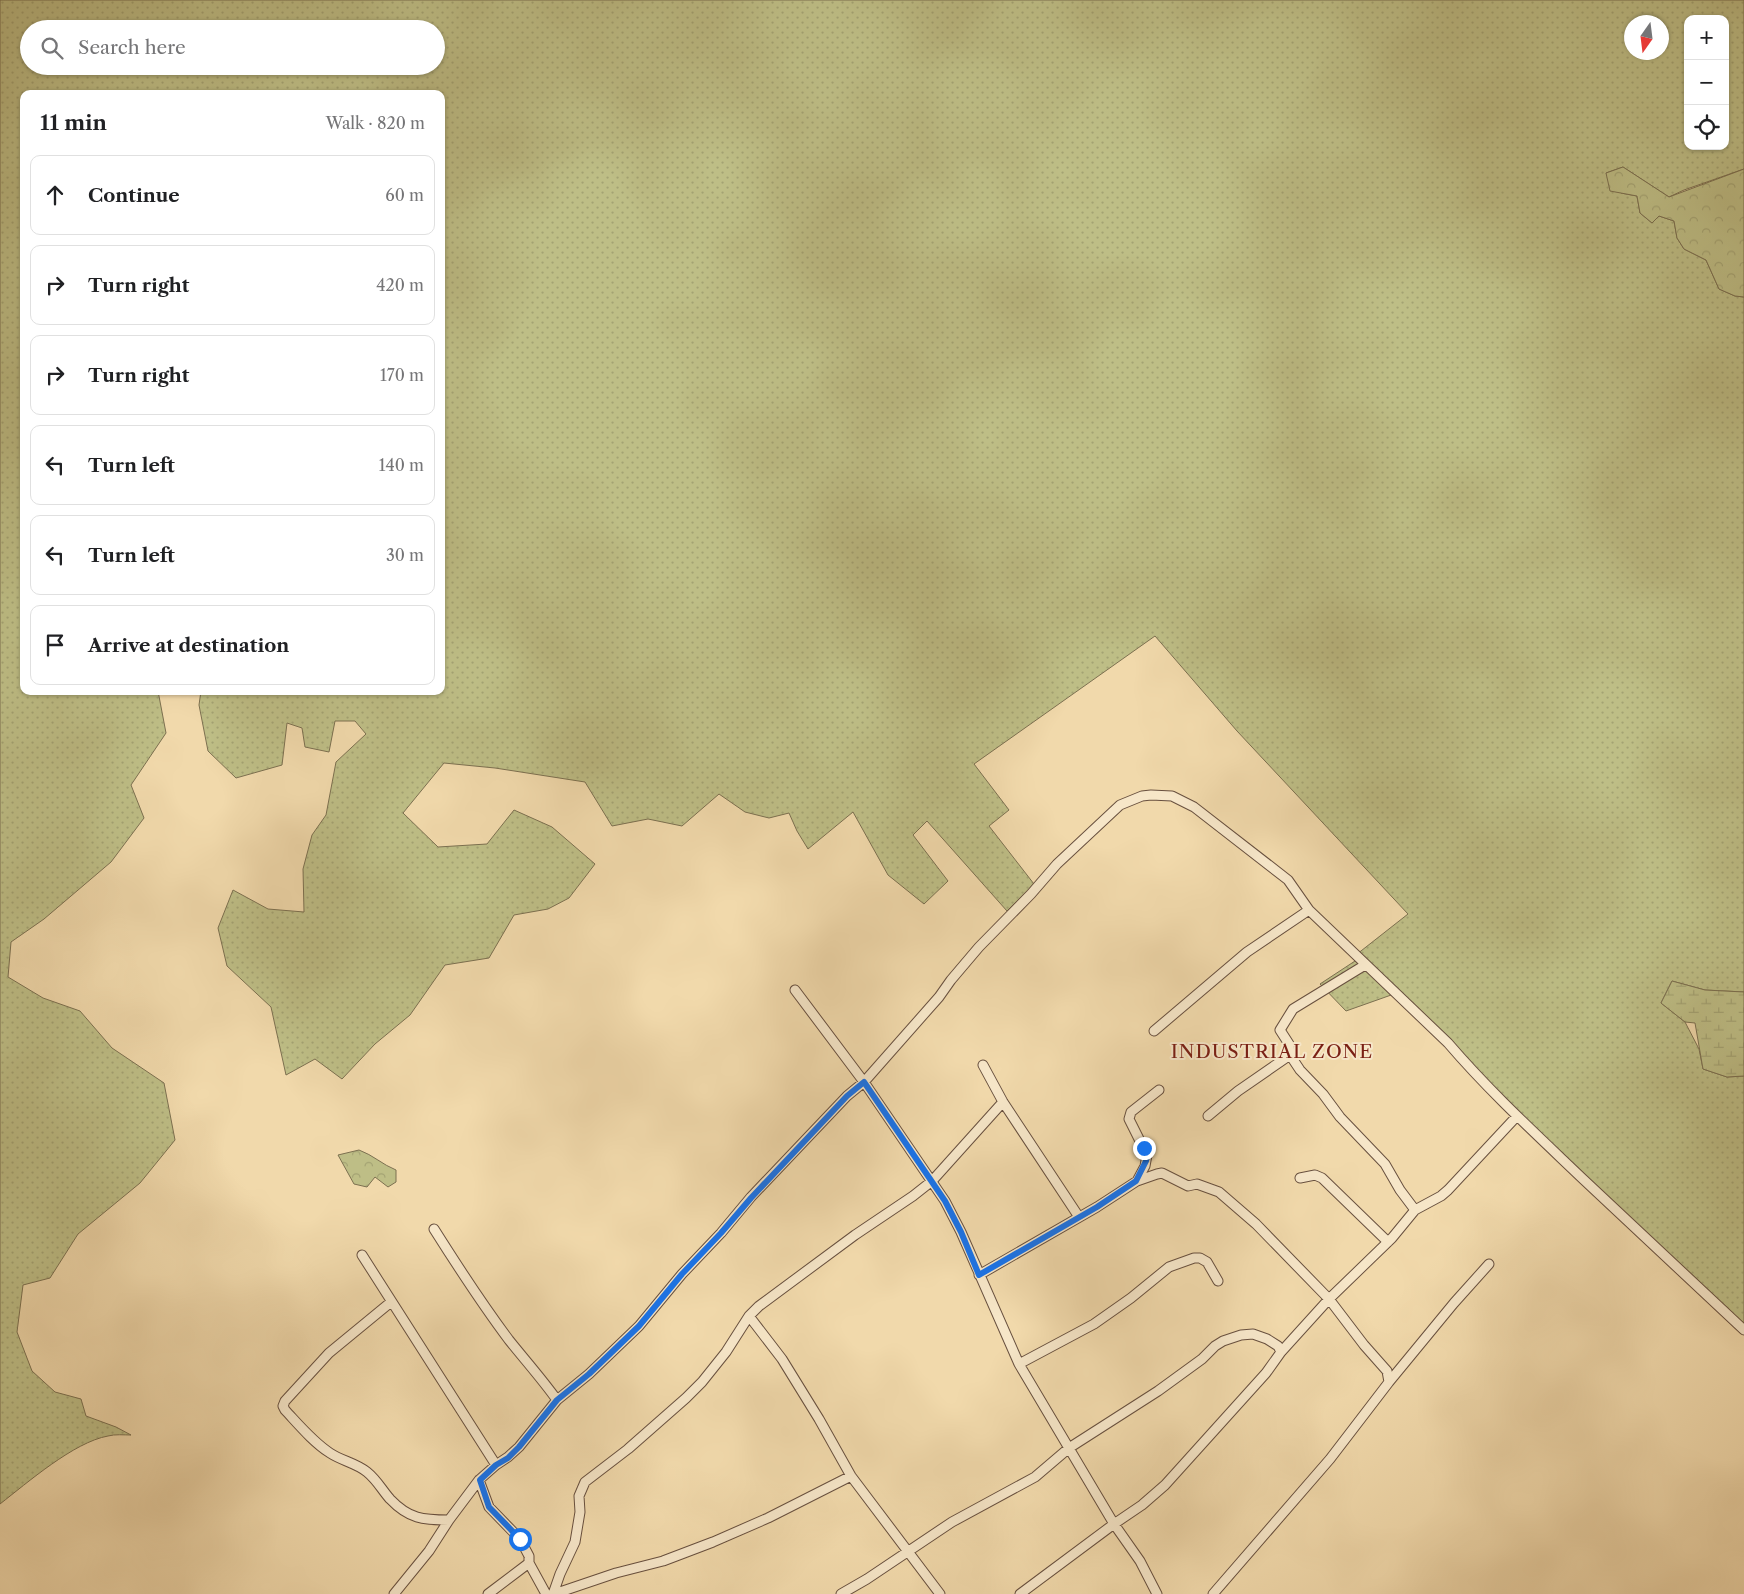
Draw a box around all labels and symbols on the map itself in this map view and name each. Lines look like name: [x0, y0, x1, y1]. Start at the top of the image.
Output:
north arrow: [1624, 15, 1669, 60]
district label: INDUSTRIAL ZONE: [1171, 1040, 1373, 1063]
route end: [1133, 1137, 1156, 1160]
route start: [509, 1528, 532, 1551]

